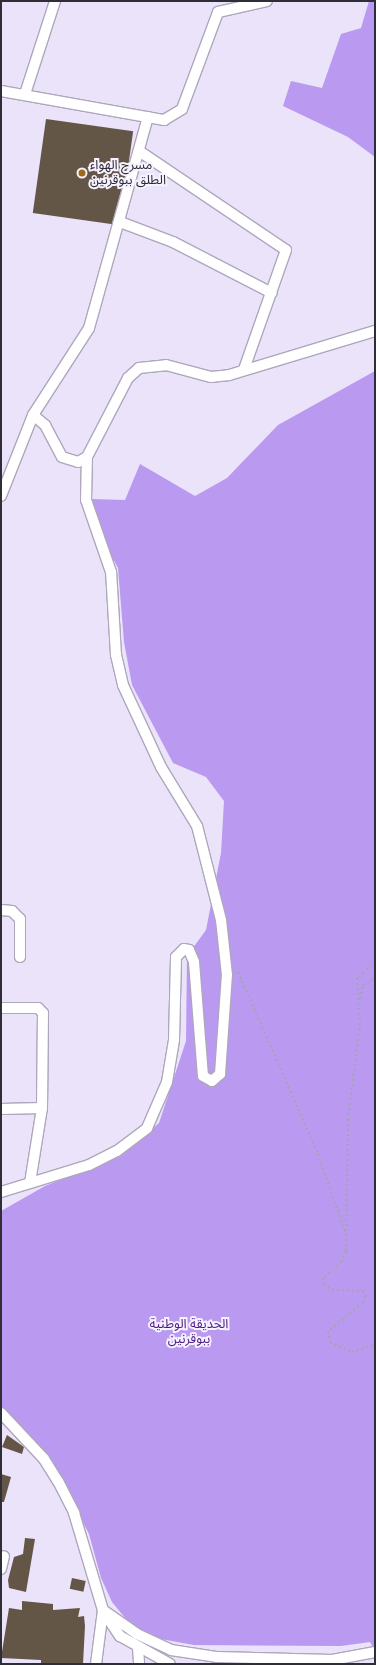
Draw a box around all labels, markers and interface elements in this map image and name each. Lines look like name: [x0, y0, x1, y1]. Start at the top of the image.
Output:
place label: مسرح الهواء الطلق ببوقرنين: [90, 158, 166, 189]
marker: مسرح الهواء الطلق ببوقرنين: [77, 168, 87, 178]
park label: الحديقة الوطنية ببوقرنين: [150, 1317, 228, 1348]

